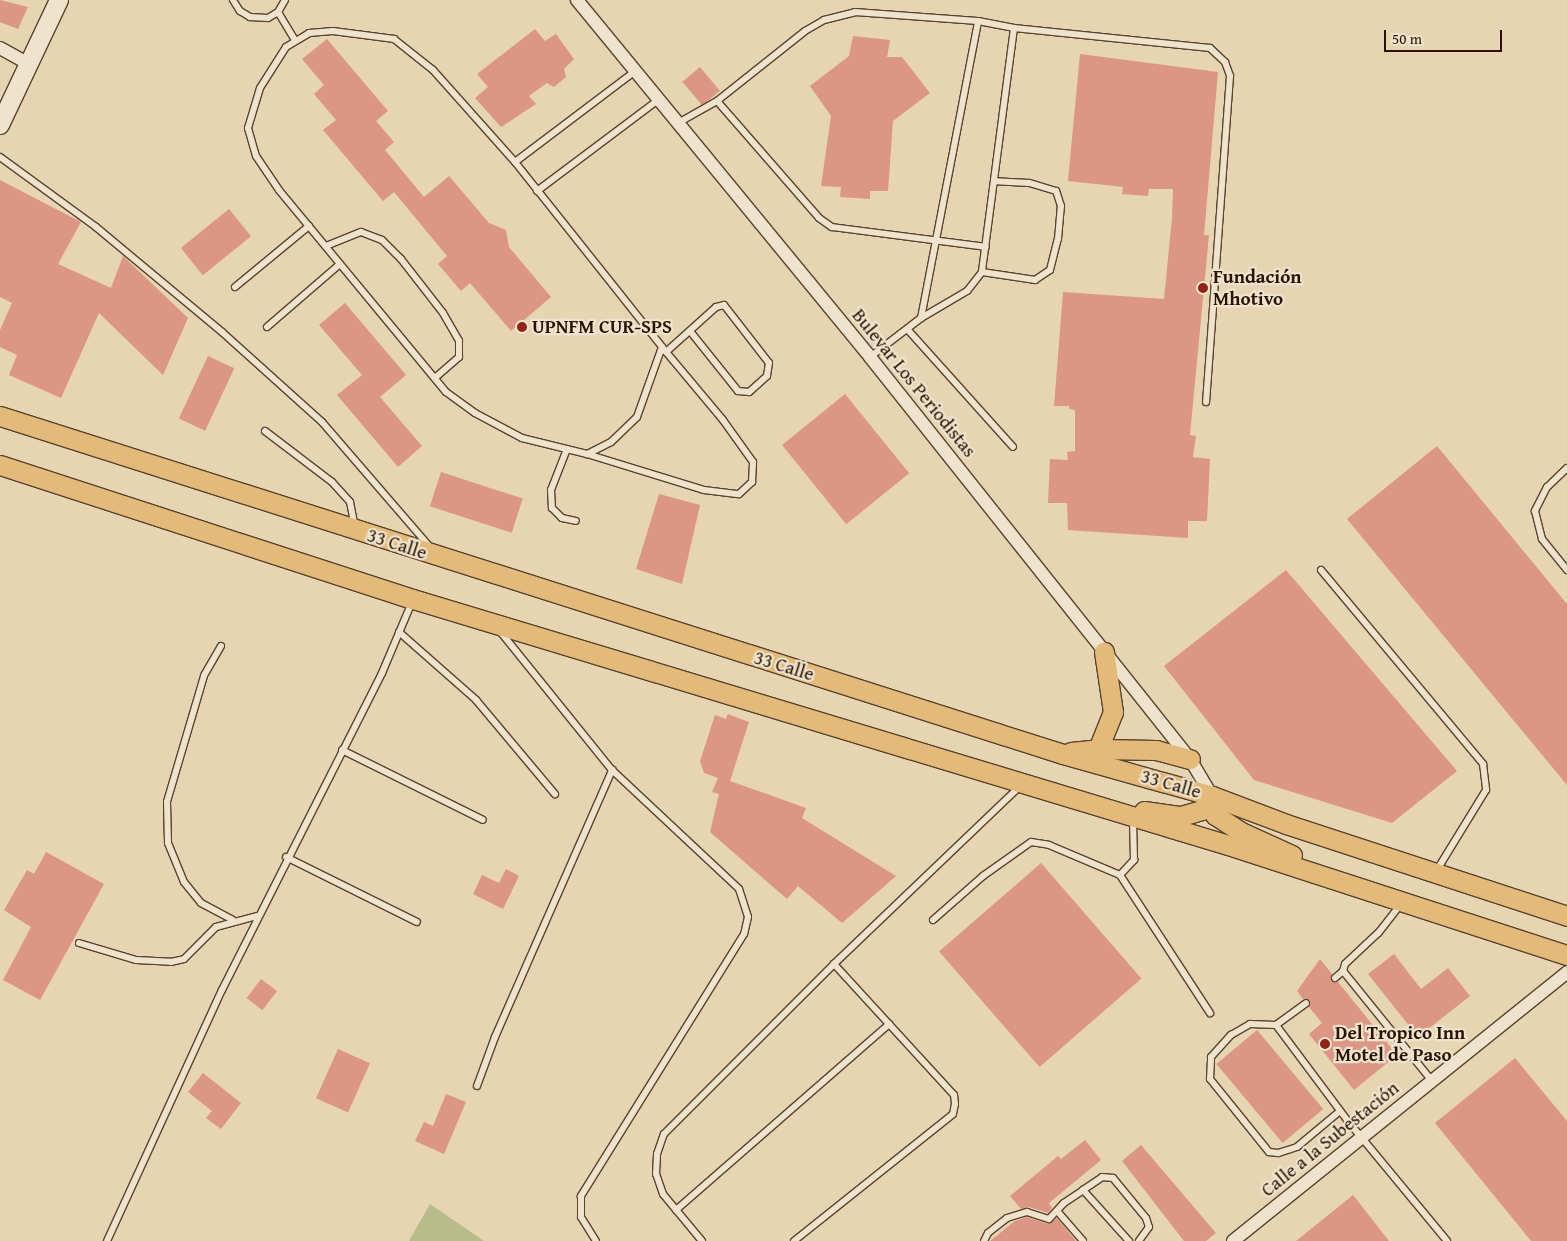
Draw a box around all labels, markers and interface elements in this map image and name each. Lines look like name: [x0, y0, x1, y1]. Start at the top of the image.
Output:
scale bar: [1387, 20, 1504, 52]
text: 50 m: [1392, 28, 1422, 49]
place label: Fundación Mhotivo: [1213, 266, 1302, 310]
marker: Fundación Mhotivo: [1197, 282, 1209, 294]
street label: Bulevar Los Periodistas: [847, 304, 981, 462]
place label: UPNFM CUR-SPS: [532, 316, 672, 338]
marker: UPNFM CUR-SPS: [516, 321, 528, 333]
street label: 33 Calle: [364, 524, 430, 564]
street label: 33 Calle: [751, 646, 817, 686]
street label: 33 Calle: [1138, 765, 1204, 803]
place label: Del Tropico Inn Motel de Paso: [1335, 1022, 1465, 1066]
marker: Del Tropico Inn Motel de Paso: [1319, 1038, 1331, 1050]
street label: Calle a la Subestación: [1257, 1077, 1403, 1201]

